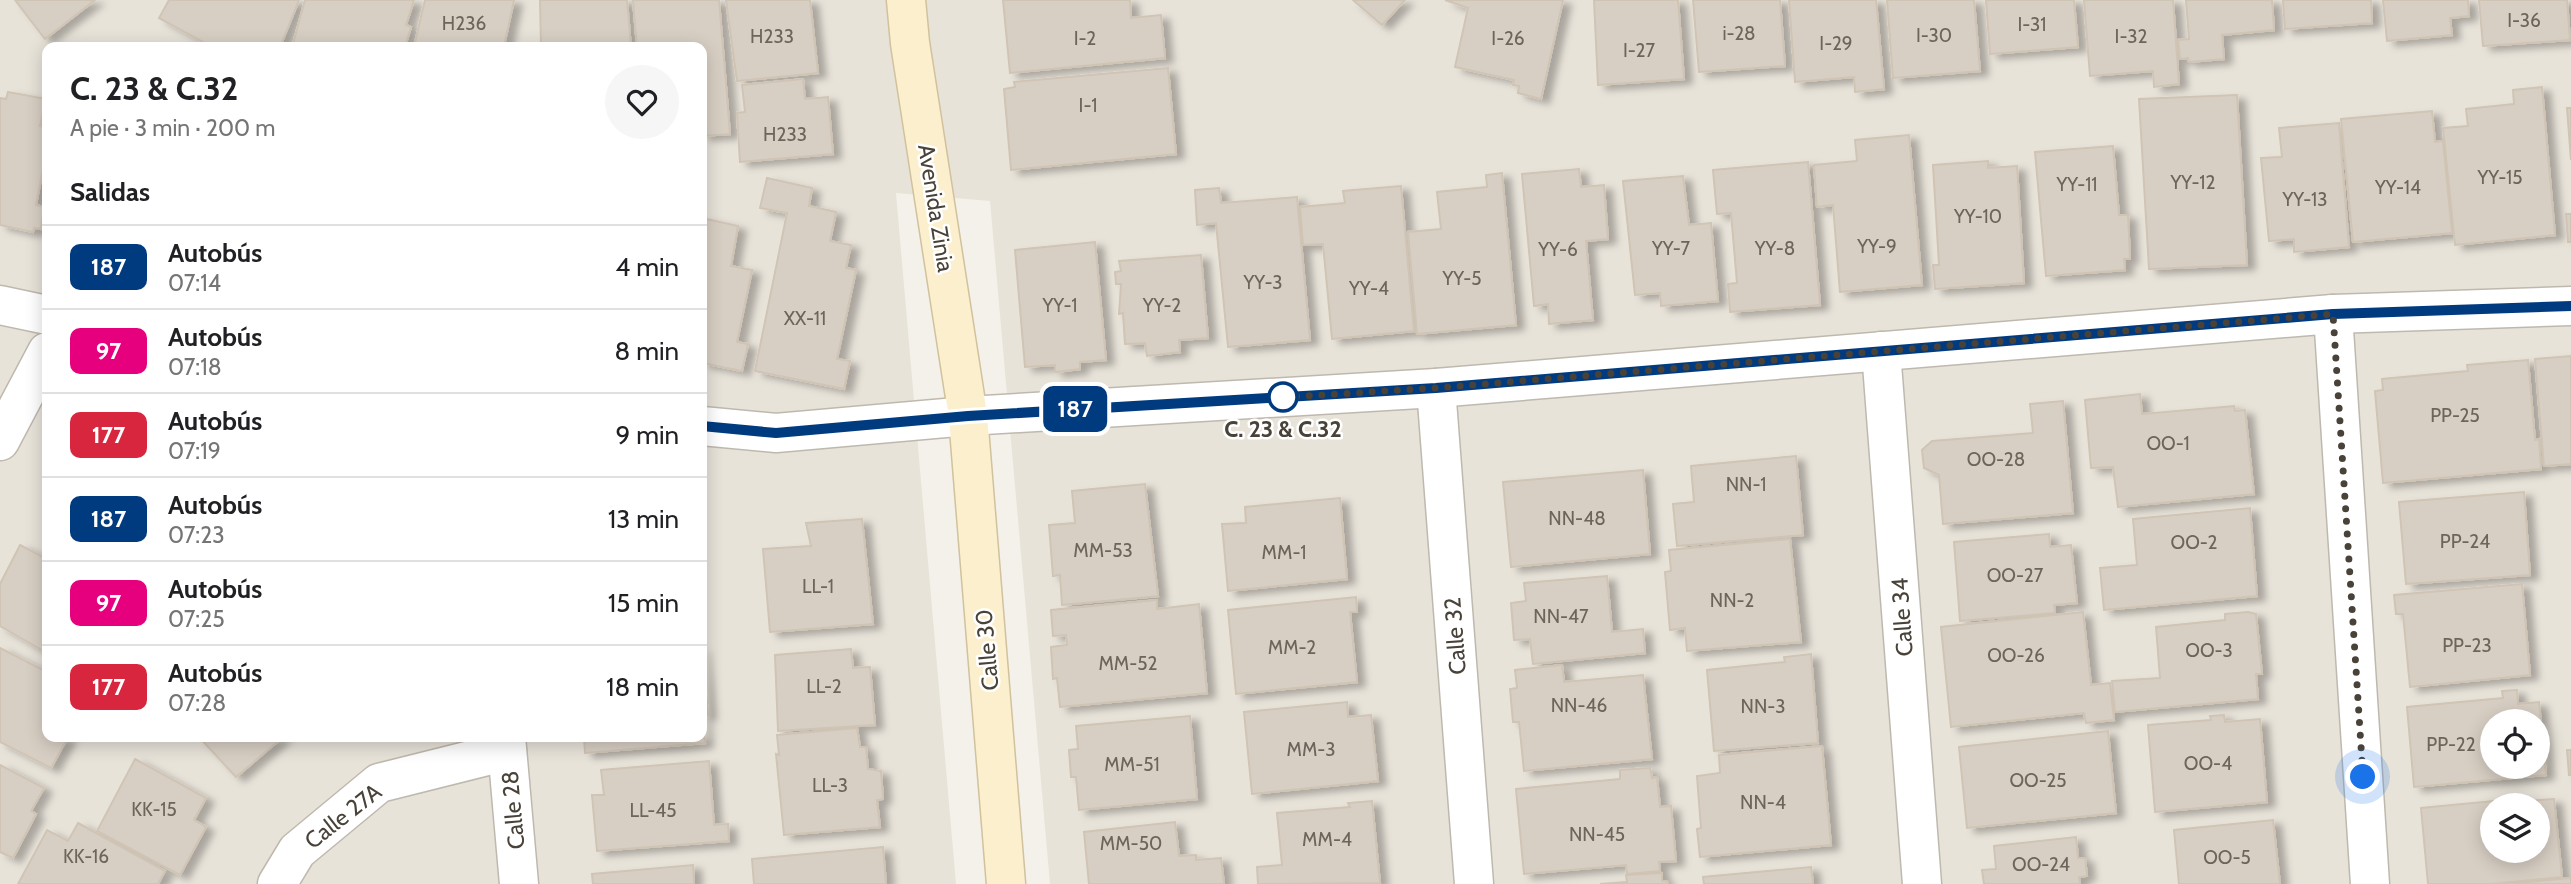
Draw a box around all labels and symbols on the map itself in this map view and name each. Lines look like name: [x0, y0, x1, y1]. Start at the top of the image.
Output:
house number: I-36: [2507, 9, 2541, 32]
house number: H236: [442, 12, 486, 35]
house number: I-31: [2017, 13, 2047, 36]
house number: i-28: [1722, 22, 1756, 45]
house number: I-30: [1916, 24, 1952, 47]
house number: H233: [750, 25, 794, 48]
house number: I-32: [2115, 25, 2147, 48]
house number: I-2: [1074, 27, 1096, 50]
house number: I-26: [1491, 27, 1525, 50]
house number: I-29: [1819, 32, 1853, 55]
house number: I-27: [1623, 39, 1655, 62]
house number: I-1: [1079, 94, 1097, 117]
house number: H233: [763, 123, 807, 146]
street label: Avenida Zinia: [912, 142, 960, 274]
house number: YY-15: [2476, 166, 2523, 189]
house number: YY-12: [2170, 171, 2215, 194]
house number: YY-11: [2055, 173, 2098, 196]
house number: YY-14: [2374, 176, 2421, 199]
house number: YY-13: [2281, 188, 2328, 211]
house number: YY-10: [1953, 205, 2002, 228]
house number: YY-9: [1856, 235, 1897, 258]
house number: YY-7: [1651, 237, 1690, 260]
house number: YY-8: [1754, 237, 1795, 260]
house number: YY-6: [1537, 238, 1578, 261]
house number: YY-5: [1441, 267, 1482, 290]
house number: YY-3: [1243, 271, 1283, 294]
house number: YY-4: [1348, 277, 1389, 300]
house number: YY-1: [1042, 294, 1077, 317]
house number: YY-2: [1142, 294, 1181, 317]
house number: XX-11: [784, 307, 826, 330]
marker: C. 23 & C.32: [1268, 382, 1298, 412]
line badge: 187: [1035, 386, 1115, 432]
house number: PP-25: [2430, 404, 2480, 427]
place label: C. 23 & C.32: [1224, 415, 1342, 443]
house number: OO-1: [2146, 432, 2190, 455]
house number: OO-28: [1967, 448, 2025, 471]
house number: NN-1: [1726, 473, 1766, 496]
house number: NN-48: [1548, 507, 1606, 530]
house number: PP-24: [2440, 530, 2490, 553]
house number: OO-2: [2171, 531, 2217, 554]
house number: MM-53: [1073, 539, 1133, 562]
house number: MM-1: [1262, 541, 1306, 564]
house number: OO-27: [1987, 564, 2044, 587]
house number: LL-1: [802, 575, 834, 598]
street label: Calle 34: [1885, 577, 1919, 657]
house number: NN-2: [1710, 589, 1754, 612]
street label: Calle 32: [1438, 596, 1472, 676]
house number: NN-47: [1533, 605, 1589, 628]
street label: Calle 30: [970, 608, 1004, 692]
house number: PP-23: [2442, 634, 2492, 657]
house number: MM-2: [1268, 636, 1316, 659]
house number: OO-3: [2185, 639, 2233, 662]
house number: OO-26: [1987, 644, 2045, 667]
house number: MM-52: [1098, 652, 1158, 675]
house number: LL-2: [806, 675, 842, 698]
house number: NN-46: [1551, 694, 1607, 717]
house number: NN-3: [1741, 695, 1785, 718]
house number: PP-22: [2426, 733, 2476, 756]
house number: MM-3: [1287, 738, 1335, 761]
house number: OO-4: [2184, 752, 2232, 775]
house number: MM-51: [1104, 753, 1160, 776]
your location: [2345, 759, 2380, 794]
street label: Calle 28: [496, 769, 530, 851]
house number: OO-25: [2009, 769, 2067, 792]
house number: LL-3: [812, 774, 848, 797]
street label: Calle 27A: [299, 777, 387, 855]
house number: NN-4: [1740, 791, 1786, 814]
house number: KK-15: [131, 798, 177, 821]
house number: LL-45: [629, 799, 677, 822]
house number: NN-45: [1569, 823, 1625, 846]
house number: MM-4: [1302, 828, 1352, 851]
house number: MM-50: [1100, 832, 1162, 855]
house number: KK-16: [63, 845, 109, 868]
house number: OO-5: [2203, 846, 2251, 869]
house number: OO-24: [2012, 853, 2070, 876]

